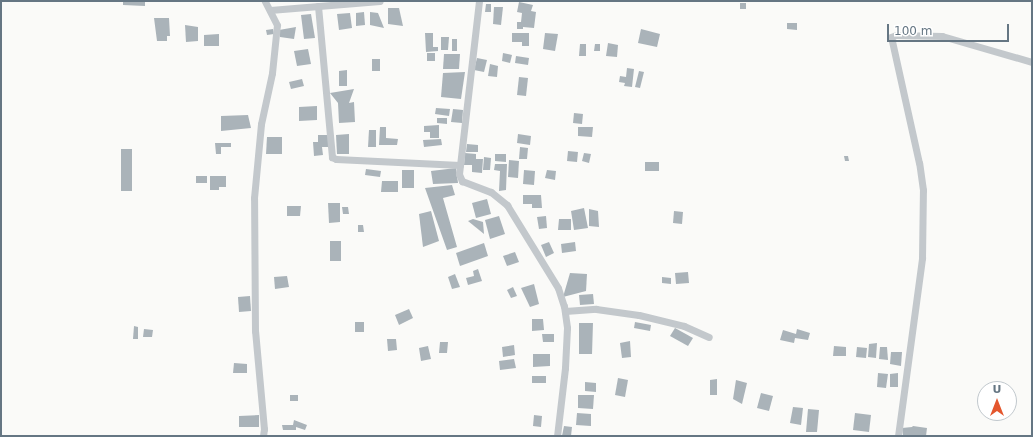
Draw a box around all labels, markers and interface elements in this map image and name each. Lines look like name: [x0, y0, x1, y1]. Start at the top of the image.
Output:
scale bar: [889, 16, 1011, 42]
text: 100 m: [894, 24, 932, 38]
north arrow: [977, 381, 1017, 421]
text: U: [993, 383, 1001, 396]

